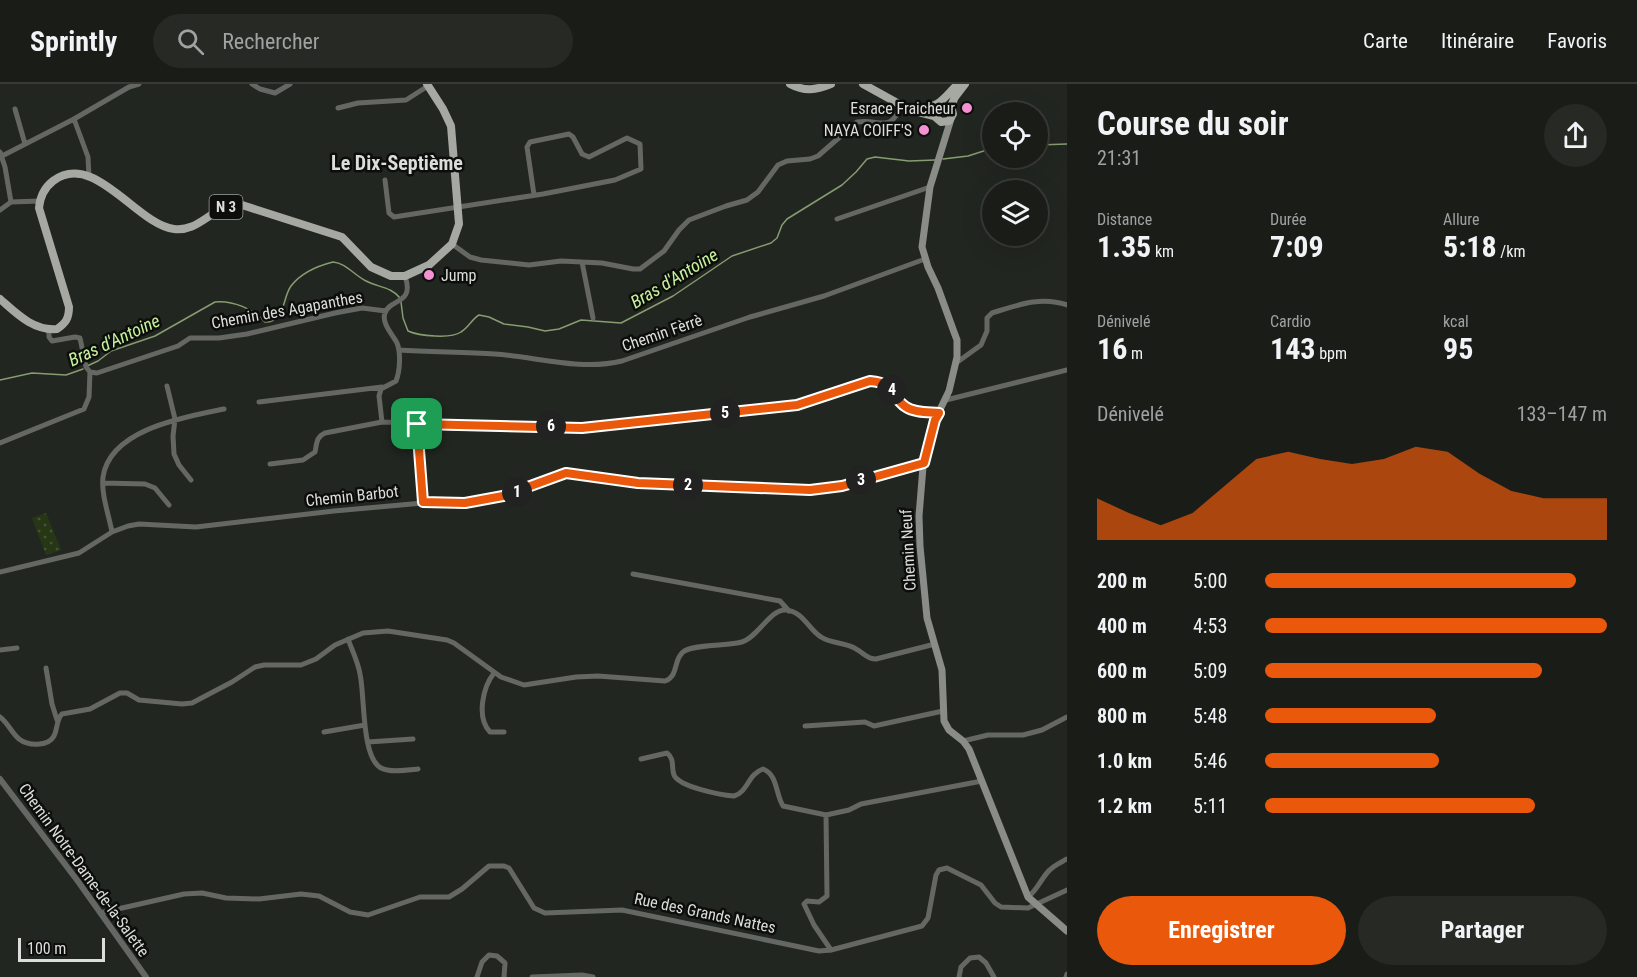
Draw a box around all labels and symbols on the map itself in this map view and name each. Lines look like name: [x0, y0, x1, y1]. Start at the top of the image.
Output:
place label: Esrace Fraicheur: [850, 99, 955, 118]
marker: Esrace Fraicheur: [960, 101, 974, 115]
place label: NAYA COIFF'S: [824, 121, 912, 140]
marker: NAYA COIFF'S: [917, 123, 931, 137]
district label: Le Dix-Septième: [331, 151, 463, 175]
road number: N 3: [210, 195, 242, 219]
water label: Bras d'Antoine: [626, 244, 722, 312]
place label: Jump: [441, 266, 477, 285]
marker: Jump: [422, 268, 436, 282]
street label: Chemin des Agapanthes: [210, 287, 364, 333]
water label: Bras d'Antoine: [65, 310, 163, 370]
street label: Chemin Fèrrè: [619, 310, 705, 356]
pin: 4: [877, 375, 907, 405]
pin: [391, 398, 442, 449]
pin: 5: [710, 398, 740, 428]
pin: 6: [536, 411, 566, 441]
pin: 3: [846, 465, 876, 495]
pin: 2: [673, 470, 703, 500]
pin: 1: [502, 477, 532, 507]
street label: Chemin Barbot: [305, 482, 400, 510]
street label: Chemin Neuf: [896, 509, 920, 591]
street label: Chemin Notre-Dame-de-la-Salette: [15, 780, 153, 960]
street label: Rue des Grands Nattes: [633, 889, 777, 937]
scale bar: [18, 935, 105, 962]

